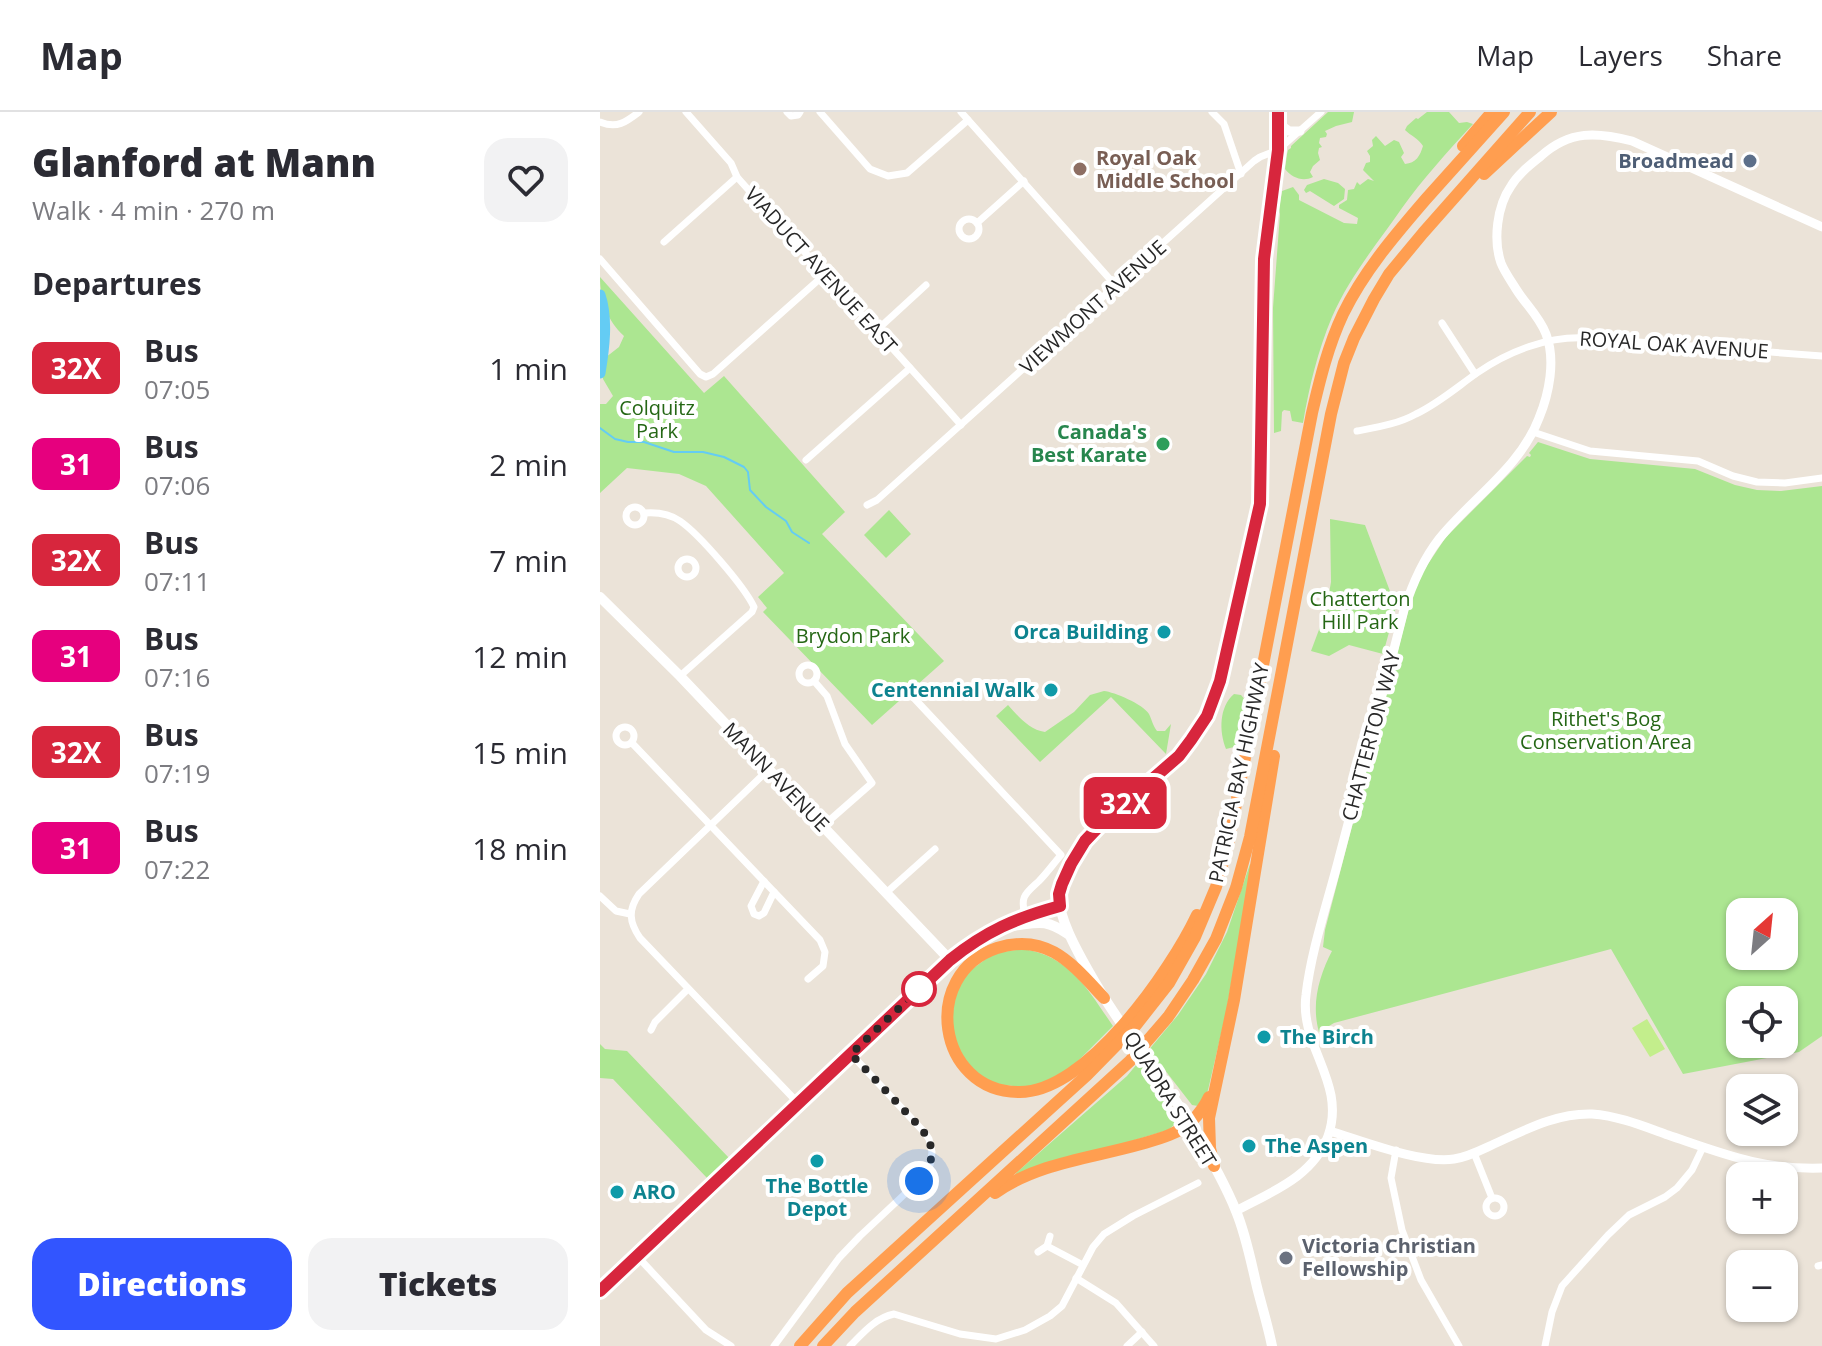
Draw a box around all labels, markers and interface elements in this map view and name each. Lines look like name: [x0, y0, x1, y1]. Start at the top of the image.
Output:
text: Map: [40, 29, 123, 81]
text: Map: [1476, 36, 1534, 74]
text: Layers: [1578, 36, 1663, 74]
text: Share: [1707, 36, 1782, 74]
text: Glanford at Mann: [32, 136, 376, 188]
button: heart: [484, 138, 568, 222]
place label: Royal Oak Middle School: [1096, 144, 1235, 194]
place label: Broadmead: [1618, 147, 1734, 174]
marker: Broadmead: [1741, 152, 1759, 170]
marker: Royal Oak Middle School: [1071, 160, 1089, 178]
street label: VIADUCT AVENUE EAST: [739, 181, 903, 359]
text: Walk · 4 min · 270 m: [32, 192, 275, 228]
street label: VIEWMONT AVENUE: [1014, 234, 1172, 380]
text: Departures: [32, 263, 202, 304]
street label: ROYAL OAK AVENUE: [1579, 324, 1769, 365]
text: Bus: [144, 330, 199, 371]
text: 1 min: [489, 348, 568, 389]
text: 32X: [51, 349, 101, 387]
text: 07:05: [144, 371, 210, 407]
park label: Colquitz Park: [619, 394, 695, 444]
place label: Canada's Best Karate: [1031, 418, 1147, 468]
text: Bus: [144, 426, 199, 467]
marker: Canada's Best Karate: [1154, 435, 1172, 453]
text: 2 min: [489, 444, 568, 485]
text: 31: [60, 445, 92, 483]
text: 07:06: [144, 467, 210, 503]
text: Bus: [144, 522, 199, 563]
text: 7 min: [489, 540, 568, 581]
text: 32X: [51, 541, 101, 579]
text: 07:11: [144, 563, 210, 599]
park label: Chatterton Hill Park: [1309, 585, 1411, 635]
text: Bus: [144, 618, 199, 659]
place label: Orca Building: [1013, 618, 1149, 645]
park label: Brydon Park: [796, 622, 911, 649]
marker: Orca Building: [1155, 623, 1173, 641]
text: 12 min: [472, 636, 568, 677]
text: 31: [60, 637, 92, 675]
street label: CHATTERTON WAY: [1335, 647, 1406, 824]
text: 07:16: [144, 659, 210, 695]
street label: PATRICIA BAY HIGHWAY: [1202, 660, 1275, 885]
place label: Centennial Walk: [871, 676, 1036, 703]
marker: Centennial Walk: [1042, 681, 1060, 699]
park label: Rithet's Bog Conservation Area: [1520, 705, 1692, 755]
text: Bus: [144, 714, 199, 755]
street label: MANN AVENUE: [717, 716, 836, 837]
text: 15 min: [472, 732, 568, 773]
text: 32X: [51, 733, 101, 771]
text: 07:19: [144, 755, 210, 791]
line badge: 32X: [1079, 777, 1171, 829]
text: 32X: [1100, 784, 1150, 822]
text: Bus: [144, 810, 199, 851]
text: 18 min: [472, 828, 568, 869]
text: 31: [60, 829, 92, 867]
text: 07:22: [144, 851, 210, 887]
north arrow: [1726, 898, 1798, 970]
map controls: [1726, 898, 1798, 1322]
unlabelled marker: [902, 972, 936, 1006]
button: locate: [1726, 986, 1798, 1058]
place label: The Birch: [1280, 1023, 1374, 1050]
street label: QUADRA STREET: [1118, 1026, 1223, 1172]
marker: The Birch: [1255, 1028, 1273, 1046]
button: layers: [1726, 1074, 1798, 1146]
place label: The Aspen: [1265, 1132, 1368, 1159]
marker: The Aspen: [1240, 1137, 1258, 1155]
marker: The Bottle Depot: [808, 1152, 826, 1170]
your location: [899, 1161, 939, 1201]
button: +: [1726, 1162, 1798, 1234]
place label: The Bottle Depot: [766, 1172, 868, 1222]
place label: ARO: [633, 1178, 676, 1205]
marker: ARO: [608, 1183, 626, 1201]
place label: Victoria Christian Fellowship: [1302, 1232, 1476, 1282]
button: Directions: [32, 1238, 292, 1330]
button: Tickets: [308, 1238, 568, 1330]
marker: Victoria Christian Fellowship: [1277, 1249, 1295, 1267]
button: −: [1726, 1250, 1798, 1322]

